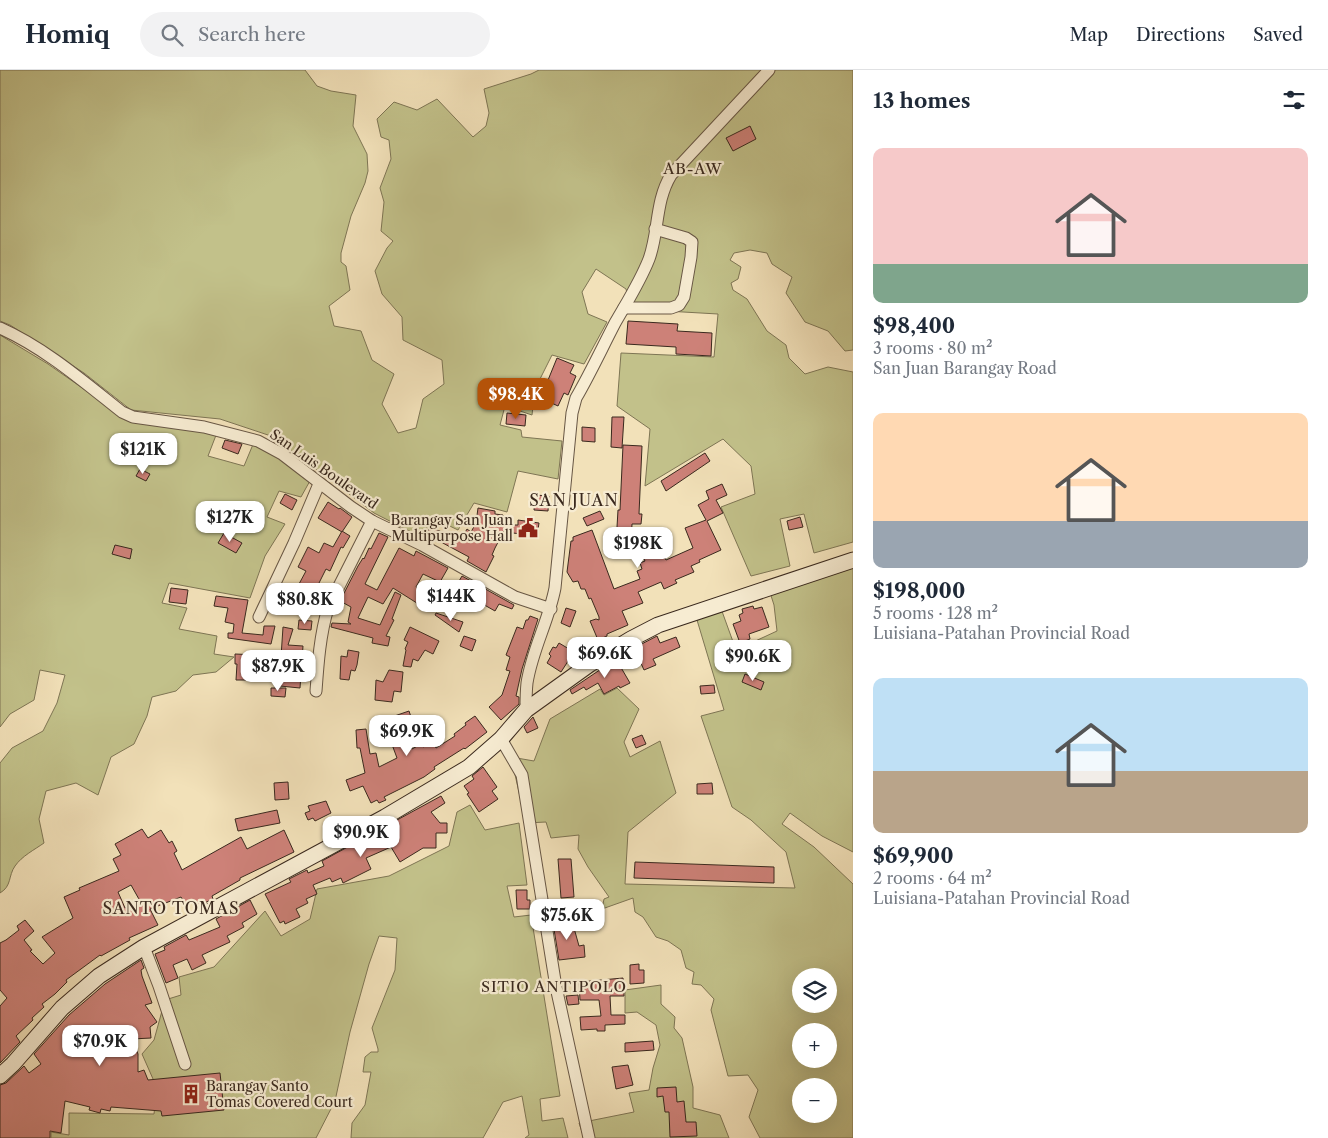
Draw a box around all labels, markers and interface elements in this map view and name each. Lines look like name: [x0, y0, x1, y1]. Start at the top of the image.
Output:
search box: [140, 12, 490, 57]
text: Homiq: [25, 20, 110, 49]
icon: search: [158, 21, 186, 49]
text: Search here: [198, 23, 306, 46]
text: Map: [1069, 24, 1108, 46]
text: Directions: [1136, 24, 1225, 46]
text: Saved: [1253, 24, 1303, 46]
icon: filters: [1280, 86, 1308, 114]
text: 13 homes: [873, 88, 971, 113]
district label: AB-AW: [662, 159, 723, 178]
icon: home: [1046, 180, 1136, 270]
text: $98,400: [873, 313, 955, 338]
text: 3 rooms · 80 m²: [873, 338, 992, 358]
text: San Juan Barangay Road: [873, 358, 1057, 378]
pin: $98.4K: [475, 378, 557, 420]
text: $98.4K: [488, 384, 544, 404]
street label: San Luis Boulevard: [267, 425, 382, 513]
pin: $121K: [108, 432, 178, 475]
text: $121K: [120, 439, 166, 459]
icon: home: [1046, 445, 1136, 535]
district label: SAN JUAN: [529, 490, 619, 510]
pin: $127K: [195, 500, 265, 543]
text: $127K: [207, 507, 253, 527]
place label: Barangay San Juan Multipurpose Hall: [391, 511, 513, 545]
public building icon: Barangay San Juan Multipurpose Hall: [517, 517, 539, 539]
pin: $198K: [603, 526, 673, 569]
text: $198K: [614, 533, 662, 553]
text: $198,000: [873, 578, 965, 603]
pin: $144K: [416, 580, 486, 622]
pin: $80.8K: [264, 582, 346, 625]
text: $144K: [427, 586, 475, 606]
text: $80.8K: [277, 589, 333, 609]
text: 5 rooms · 128 m²: [873, 603, 998, 623]
text: Luisiana-Patahan Provincial Road: [873, 623, 1130, 643]
pin: $69.6K: [564, 636, 646, 679]
pin: $90.6K: [712, 640, 794, 682]
text: $69.6K: [578, 643, 632, 663]
text: $90.6K: [725, 646, 781, 666]
pin: $87.9K: [237, 650, 319, 692]
text: $87.9K: [252, 656, 304, 676]
icon: home: [1046, 710, 1136, 800]
pin: $69.9K: [366, 714, 448, 757]
text: $69.9K: [380, 721, 434, 741]
pin: $90.9K: [320, 816, 402, 858]
text: $90.9K: [334, 822, 388, 842]
text: $69,900: [873, 843, 954, 868]
text: 2 rooms · 64 m²: [873, 868, 992, 888]
text: Luisiana-Patahan Provincial Road: [873, 888, 1130, 908]
district label: SANTO TOMAS: [102, 898, 240, 918]
pin: $75.6K: [526, 898, 608, 941]
text: $75.6K: [541, 905, 593, 925]
map controls: [792, 968, 837, 1123]
button: layers: [792, 968, 837, 1013]
district label: SITIO ANTIPOLO: [481, 977, 627, 996]
button: +: [792, 1023, 837, 1068]
pin: $70.9K: [59, 1024, 141, 1067]
text: $70.9K: [73, 1031, 127, 1051]
place label: Barangay Santo Tomas Covered Court: [206, 1077, 353, 1111]
button: −: [792, 1078, 837, 1123]
building icon: Barangay Santo Tomas Covered Court: [180, 1083, 202, 1105]

